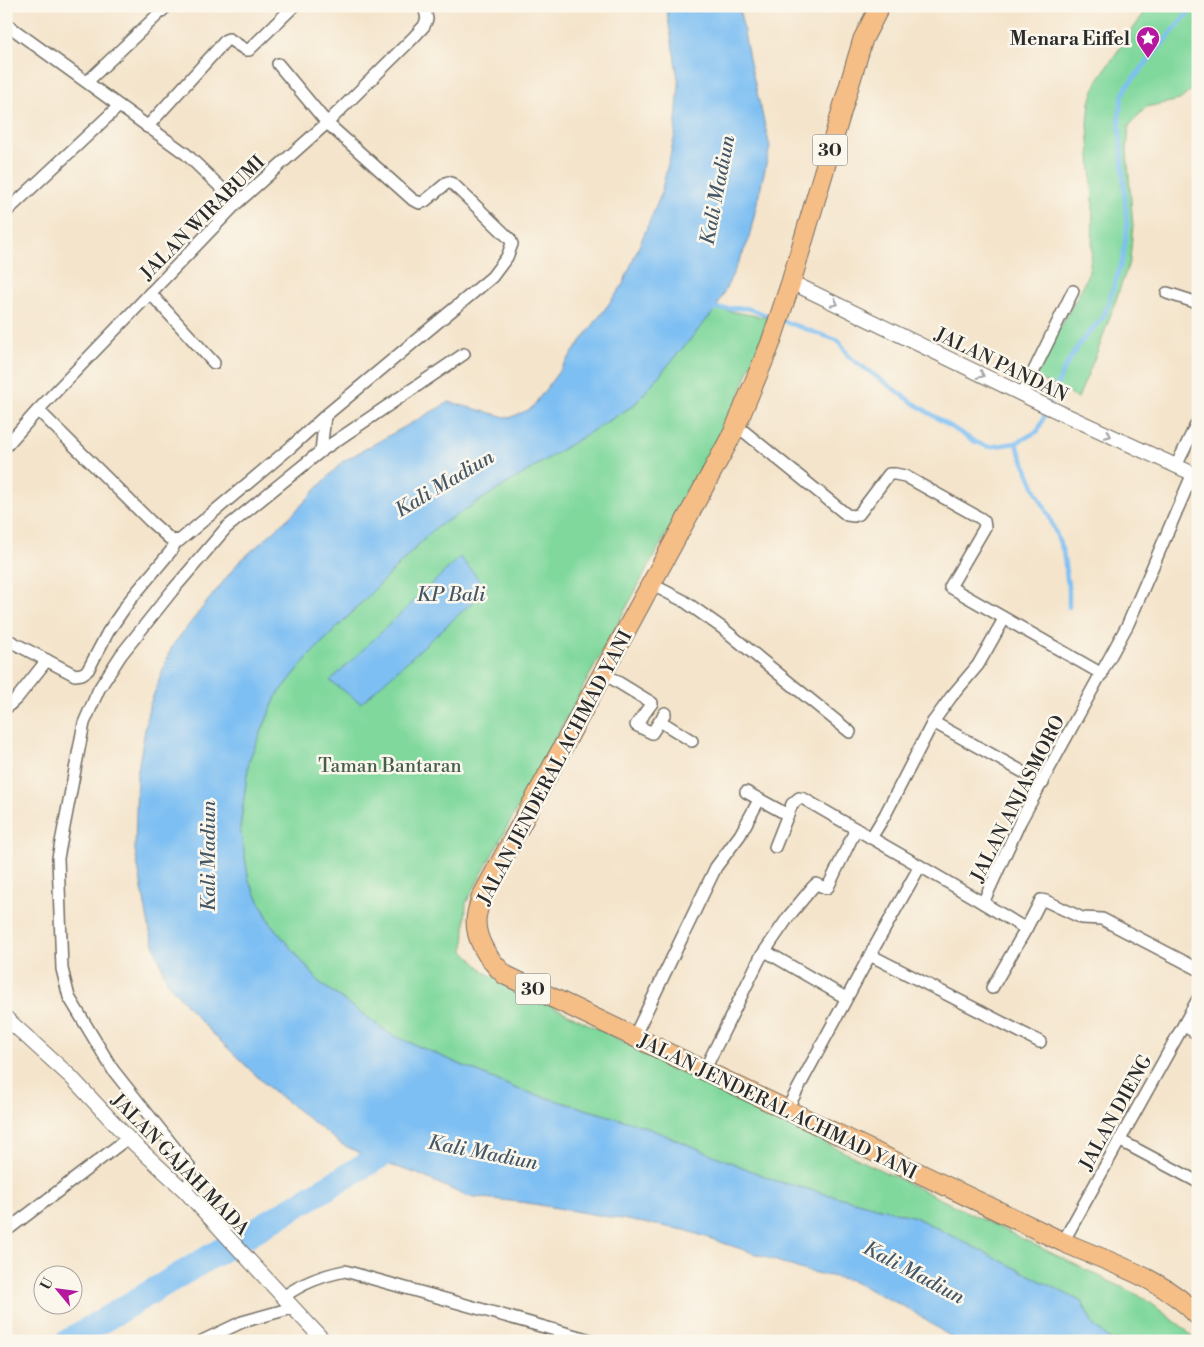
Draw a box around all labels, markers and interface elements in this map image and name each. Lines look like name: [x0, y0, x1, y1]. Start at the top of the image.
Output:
place icon: Menara Eiffel: [1135, 25, 1161, 59]
place label: Menara Eiffel: [1009, 27, 1130, 51]
water label: Kali Madiun: [696, 133, 741, 247]
road number: 30: [812, 134, 848, 166]
street label: JALAN WIRABUMI: [135, 150, 270, 286]
one-way arrow: [830, 297, 839, 308]
street label: JALAN PANDAN: [930, 322, 1072, 407]
one-way arrow: [976, 369, 985, 379]
one-way arrow: [1103, 429, 1112, 439]
water label: Kali Madiun: [391, 445, 500, 524]
water label: KP Bali: [417, 583, 486, 608]
street label: JALAN JENDERAL ACHMAD YANI: [472, 626, 638, 910]
street label: JALAN ANJASMORO: [965, 711, 1070, 887]
park label: Taman Bantaran: [318, 754, 462, 778]
water label: Kali Madiun: [197, 800, 222, 912]
road number: 30: [516, 974, 550, 1004]
street label: JALAN JENDERAL ACHMAD YANI: [633, 1028, 921, 1185]
street label: JALAN DIENG: [1074, 1051, 1157, 1175]
street label: JALAN GAJAH MADA: [105, 1088, 255, 1242]
water label: Kali Madiun: [426, 1131, 540, 1176]
water label: Kali Madiun: [858, 1236, 969, 1311]
north arrow: [32, 1264, 82, 1314]
text: U: [37, 1275, 58, 1293]

